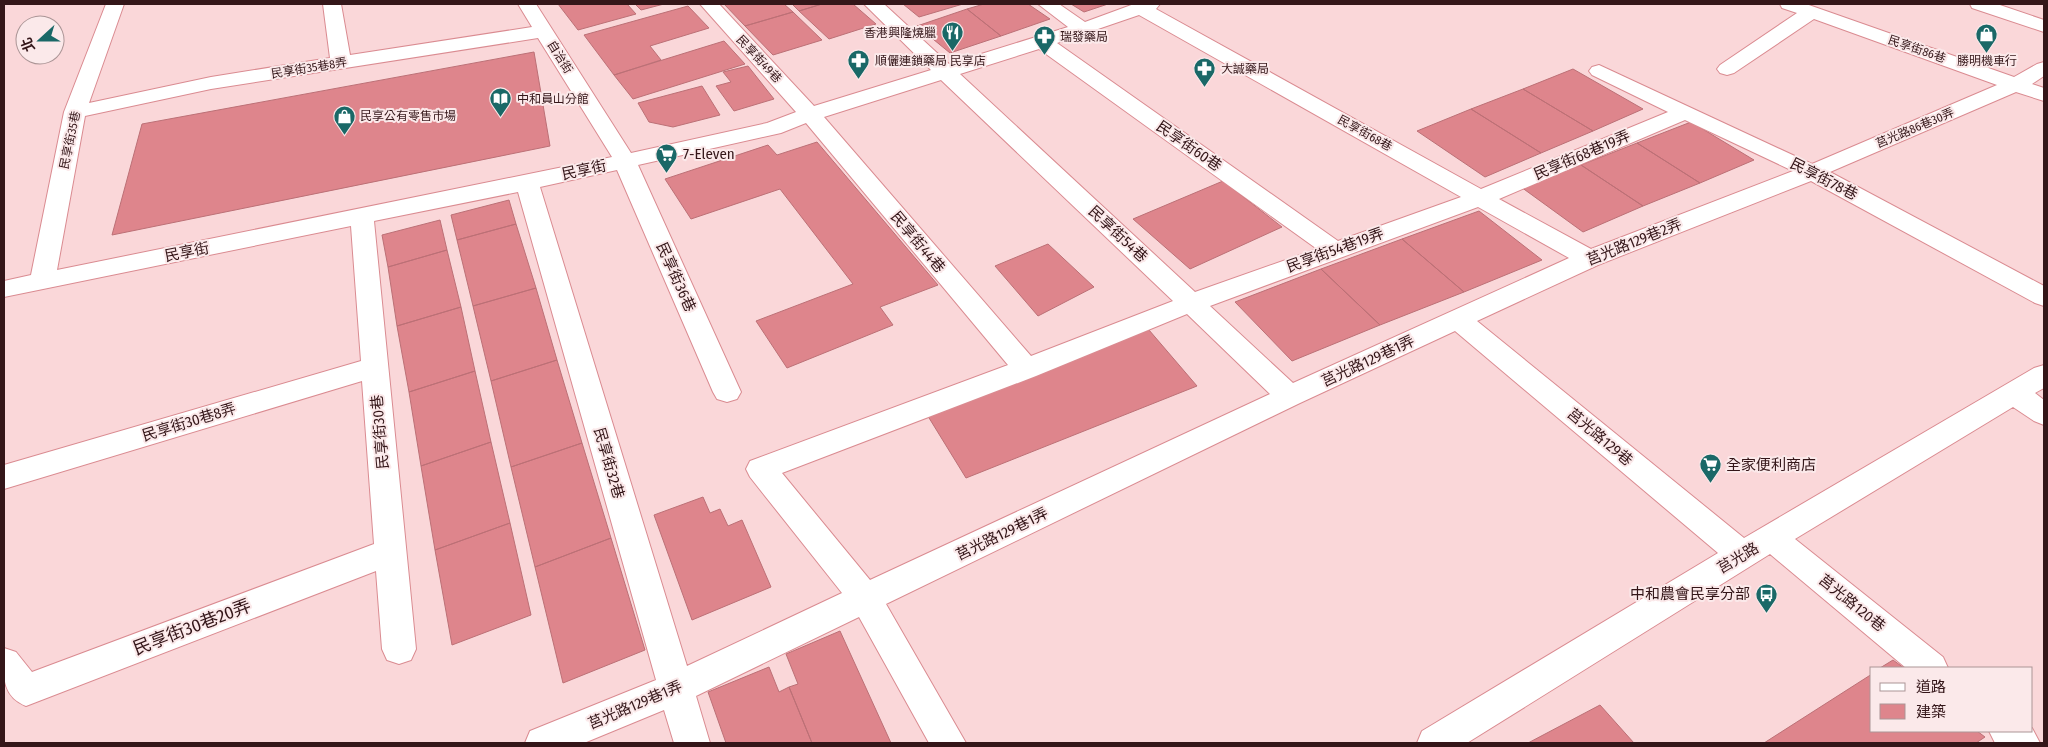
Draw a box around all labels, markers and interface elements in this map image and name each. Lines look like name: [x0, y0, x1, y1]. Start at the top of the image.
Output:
north arrow: [15, 15, 65, 65]
restaurant icon: 香港興隆燒臘: [940, 21, 964, 52]
shop icon: 勝明機車行: [1975, 22, 1999, 53]
pharmacy icon: 瑞發藥局: [1032, 25, 1056, 56]
place label: 香港興隆燒臘: [864, 26, 936, 40]
place label: 瑞發藥局: [1060, 30, 1108, 44]
street label: 民享街49巷: [734, 32, 784, 86]
street label: 民享街86巷: [1886, 33, 1948, 65]
text: 北: [18, 35, 39, 54]
street label: 自治街: [545, 38, 575, 76]
pharmacy icon: 順儷連鎖藥局 民享店: [847, 49, 871, 80]
place label: 順儷連鎖藥局 民享店: [875, 54, 986, 68]
place label: 勝明機車行: [1957, 54, 2017, 68]
street label: 民享街35巷8弄: [270, 55, 348, 81]
pharmacy icon: 大誠藥局: [1193, 57, 1217, 88]
place label: 大誠藥局: [1221, 62, 1269, 76]
library icon: 中和員山分館: [489, 87, 513, 118]
place label: 中和員山分館: [517, 92, 589, 106]
shop icon: 民享公有零售市場: [332, 104, 356, 135]
street label: 莒光路86巷30弄: [1874, 105, 1956, 151]
place label: 民享公有零售市場: [360, 109, 456, 123]
street label: 民享街35巷: [57, 110, 83, 170]
street label: 民享街68巷: [1335, 112, 1395, 154]
street label: 民享街60巷: [1153, 117, 1225, 175]
street label: 民享街68巷19弄: [1531, 127, 1633, 183]
supermarket icon: 7-Eleven: [655, 142, 679, 173]
place label: 7-Eleven: [683, 145, 735, 163]
street label: 民享街78巷: [1787, 154, 1861, 204]
street label: 民享街: [560, 157, 608, 183]
street label: 民享街54巷: [1085, 202, 1151, 266]
street label: 民享街44巷: [887, 208, 949, 276]
street label: 莒光路129巷2弄: [1584, 215, 1684, 269]
street label: 民享街54巷19弄: [1284, 224, 1386, 276]
street label: 民享街: [163, 239, 211, 265]
street label: 民享街36巷: [653, 239, 699, 315]
street label: 莒光路129巷1弄: [1319, 332, 1417, 390]
street label: 民享街30巷: [368, 394, 392, 470]
street label: 民享街30巷8弄: [140, 399, 238, 445]
street label: 莒光路129巷: [1564, 405, 1636, 469]
street label: 民享街32巷: [590, 425, 628, 501]
supermarket icon: 全家便利商店: [1698, 453, 1722, 484]
place label: 全家便利商店: [1726, 456, 1816, 474]
street label: 莒光路129巷1弄: [953, 504, 1051, 564]
street label: 莒光路: [1714, 539, 1762, 577]
street label: 莒光路120巷: [1815, 571, 1889, 635]
bus stop icon: 中和農會民享分部: [1754, 582, 1778, 613]
place label: 中和農會民享分部: [1630, 585, 1750, 603]
street label: 民享街30巷20弄: [130, 594, 254, 660]
legend: [1870, 667, 2033, 732]
street label: 莒光路129巷1弄: [585, 677, 685, 733]
text: 道路: [1916, 678, 1946, 696]
text: 建築: [1916, 703, 1946, 721]

